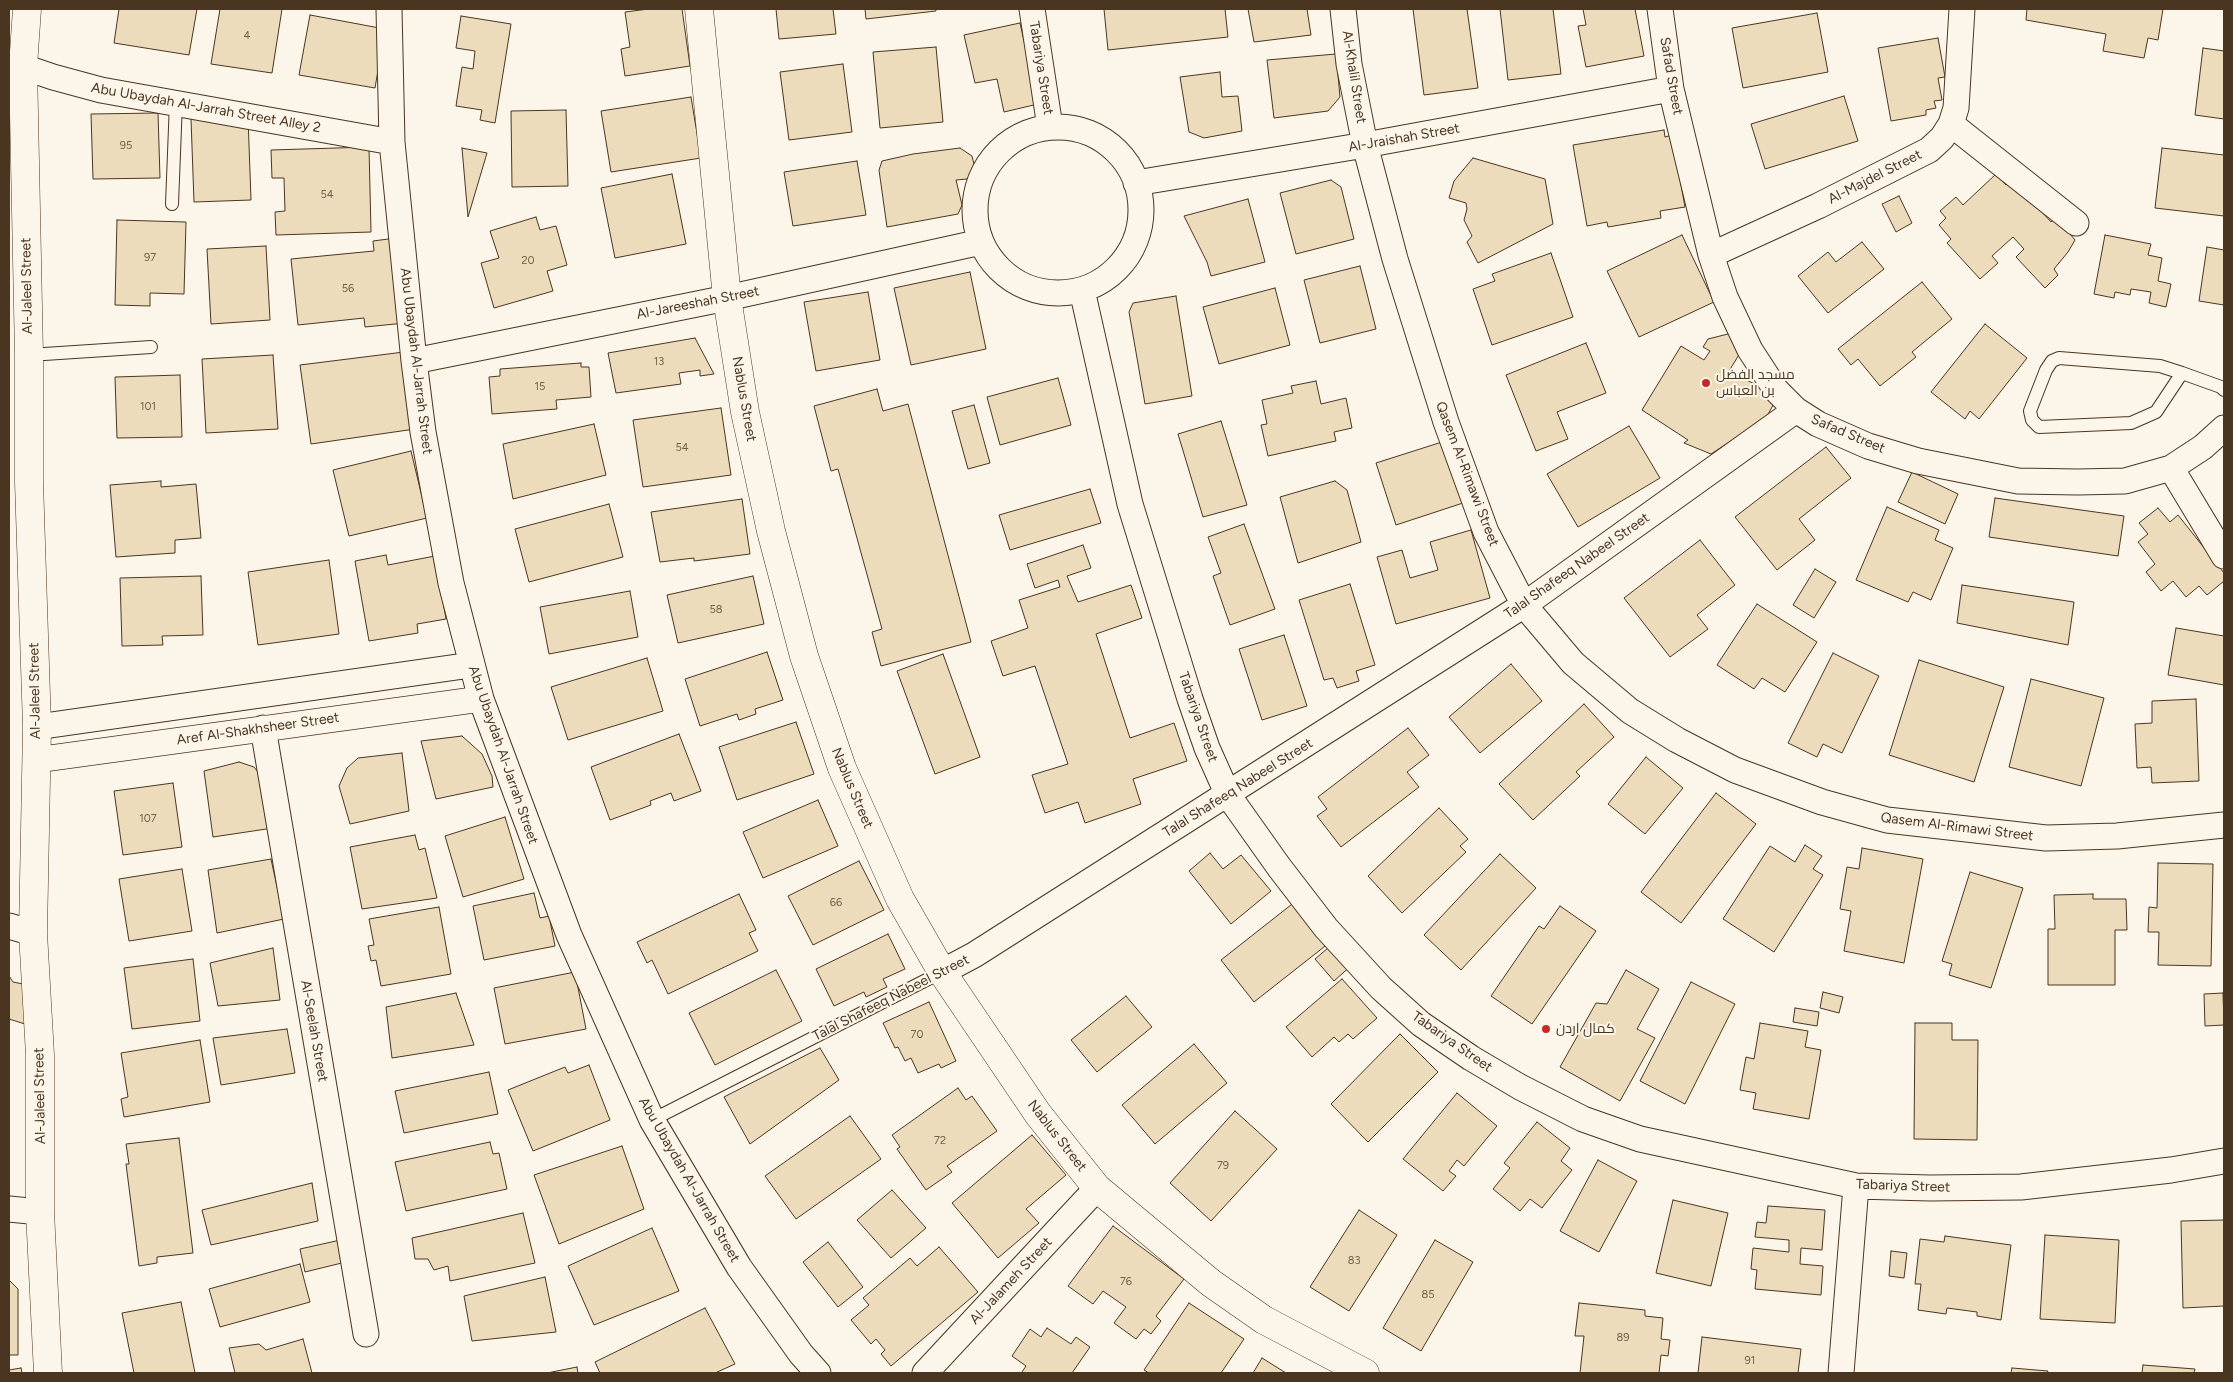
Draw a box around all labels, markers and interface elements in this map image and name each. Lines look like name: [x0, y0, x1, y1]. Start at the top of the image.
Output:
street label: Tabariya Street: [1025, 20, 1057, 116]
house number: 4: [244, 29, 250, 43]
street label: Al-Khalil Street: [1338, 29, 1370, 125]
street label: Safad Street: [1656, 36, 1686, 116]
street label: Abu Ubaydah Al-Jarrah Street Alley 2: [90, 80, 322, 136]
street label: Al-Jraishah Street: [1347, 120, 1461, 156]
house number: 95: [120, 139, 132, 153]
street label: Al-Majdel Street: [1825, 146, 1925, 208]
house number: 54: [320, 188, 334, 202]
street label: Al-Jaleel Street: [18, 237, 36, 335]
house number: 97: [144, 251, 156, 265]
house number: 20: [521, 254, 535, 268]
street label: Abu Ubaydah Al-Jarrah Street: [396, 267, 436, 455]
house number: 56: [342, 282, 354, 296]
street label: Al-Jareeshah Street: [635, 283, 761, 323]
house number: 13: [654, 355, 664, 369]
street label: Nablus Street: [728, 355, 760, 443]
place label: مسجد الفضل بن العباس: [1716, 367, 1795, 400]
marker: مسجد الفضل بن العباس: [1700, 377, 1712, 389]
house number: 15: [535, 380, 545, 394]
street label: Qasem Al-Rimawi Street: [1432, 399, 1502, 549]
house number: 101: [140, 400, 156, 414]
street label: Safad Street: [1808, 411, 1888, 457]
house number: 54: [675, 441, 689, 455]
street label: Talal Shafeeq Nabeel Street: [1501, 509, 1653, 623]
house number: 58: [709, 603, 723, 617]
street label: Al-Jaleel Street: [26, 642, 44, 740]
street label: Abu Ubaydah Al-Jarrah Street: [464, 664, 542, 846]
street label: Tabariya Street: [1175, 670, 1221, 764]
street label: Aref Al-Shakhsheer Street: [176, 709, 340, 749]
street label: Talal Shafeeq Nabeel Street: [1160, 735, 1316, 841]
street label: Nablus Street: [827, 745, 877, 831]
street label: Qasem Al-Rimawi Street: [1880, 809, 2034, 845]
house number: 107: [139, 812, 157, 826]
house number: 66: [830, 896, 842, 910]
street label: Talal Shafeeq Nabeel Street: [810, 951, 972, 1045]
street label: Al-Seelah Street: [297, 979, 331, 1083]
street label: Tabariya Street: [1409, 1008, 1495, 1076]
place label: كمال اردن: [1556, 1021, 1615, 1037]
marker: كمال اردن: [1540, 1023, 1552, 1035]
house number: 70: [911, 1028, 923, 1042]
street label: Al-Jaleel Street: [31, 1047, 49, 1145]
street label: Abu Ubaydah Al-Jarrah Street: [635, 1095, 743, 1265]
street label: Nablus Street: [1024, 1097, 1090, 1175]
house number: 72: [934, 1134, 946, 1148]
house number: 79: [1217, 1159, 1229, 1173]
street label: Tabariya Street: [1856, 1176, 1950, 1196]
street label: Al-Jalameh Street: [966, 1234, 1056, 1328]
house number: 83: [1348, 1254, 1360, 1268]
house number: 76: [1120, 1275, 1132, 1289]
house number: 85: [1421, 1288, 1435, 1302]
house number: 89: [1617, 1331, 1629, 1345]
house number: 91: [1745, 1354, 1755, 1368]

